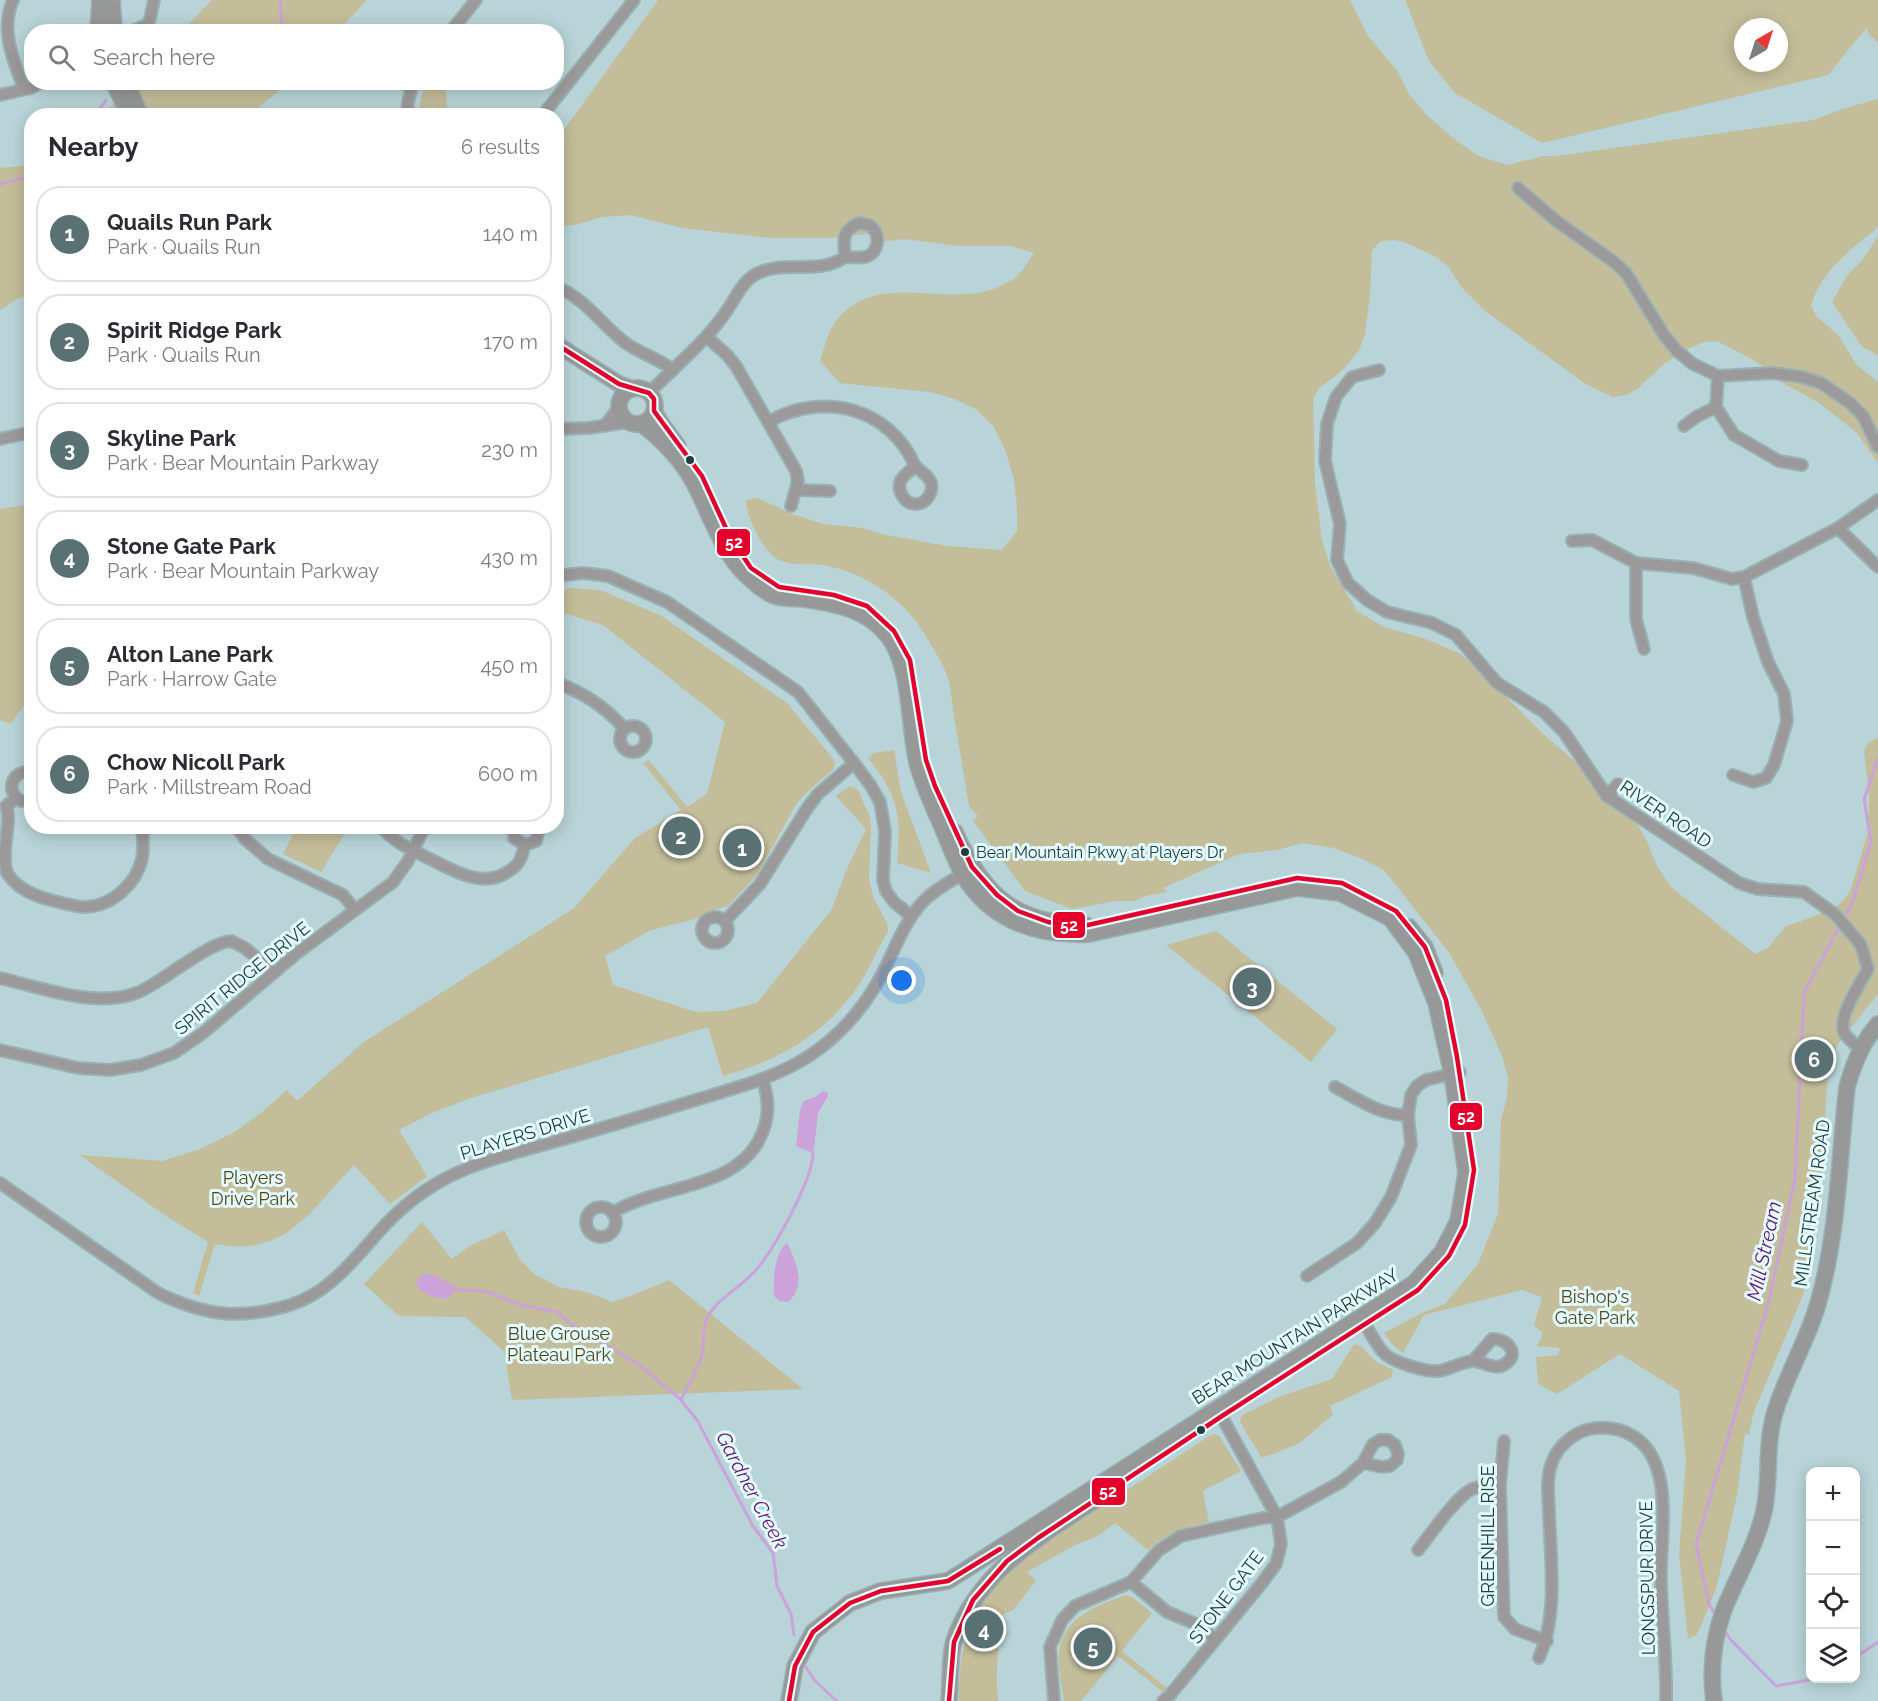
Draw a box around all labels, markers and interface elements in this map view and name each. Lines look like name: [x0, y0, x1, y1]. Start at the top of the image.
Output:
north arrow: [1734, 18, 1788, 72]
search box: [24, 24, 564, 90]
icon: search: [45, 41, 78, 74]
text: Search here: [93, 44, 215, 70]
text: Nearby: [48, 132, 138, 162]
text: 6 results: [461, 135, 540, 159]
text: Quails Run Park: [107, 209, 272, 235]
text: 1: [65, 222, 74, 246]
text: 140 m: [483, 222, 538, 246]
text: Park · Quails Run: [107, 235, 261, 259]
text: Spirit Ridge Park: [107, 317, 282, 343]
text: 2: [64, 330, 75, 354]
text: 170 m: [483, 330, 538, 354]
text: Park · Quails Run: [107, 343, 261, 367]
text: Skyline Park: [107, 425, 236, 451]
text: 3: [64, 438, 75, 462]
text: 230 m: [481, 438, 538, 462]
text: Park · Bear Mountain Parkway: [107, 451, 379, 475]
unlabelled marker: [684, 454, 696, 466]
line badge: 52: [716, 528, 751, 557]
text: Stone Gate Park: [107, 533, 276, 559]
text: 52: [725, 533, 743, 552]
text: 4: [64, 546, 75, 570]
text: 430 m: [481, 546, 538, 570]
text: Park · Bear Mountain Parkway: [107, 559, 379, 583]
text: Alton Lane Park: [107, 641, 273, 667]
text: 5: [64, 654, 75, 678]
text: 450 m: [480, 654, 538, 678]
text: Park · Harrow Gate: [107, 667, 277, 691]
text: Chow Nicoll Park: [107, 749, 285, 775]
text: 6: [63, 762, 76, 786]
text: 600 m: [478, 762, 538, 786]
text: Park · Millstream Road: [107, 775, 312, 799]
street label: RIVER ROAD: [1616, 776, 1716, 852]
pin: 2: [662, 814, 700, 858]
pin: 1: [722, 826, 762, 870]
place label: Bear Mountain Pkwy at Players Dr: [976, 843, 1224, 862]
marker: Bear Mountain Pkwy at Players Dr: [959, 846, 971, 858]
line badge: 52: [1052, 911, 1086, 939]
text: 52: [1060, 916, 1078, 935]
street label: SPIRIT RIDGE DRIVE: [170, 917, 314, 1039]
pin: 3: [1232, 964, 1272, 1010]
your location: [887, 966, 916, 995]
pin: 6: [1794, 1036, 1834, 1082]
line badge: 52: [1449, 1102, 1483, 1131]
street label: PLAYERS DRIVE: [458, 1104, 592, 1164]
text: 52: [1457, 1107, 1475, 1126]
street label: MILLSTREAM ROAD: [1790, 1118, 1834, 1288]
park label: Players Drive Park: [211, 1167, 296, 1209]
water label: Mill Stream: [1742, 1199, 1786, 1303]
street label: BEAR MOUNTAIN PARKWAY: [1188, 1264, 1402, 1408]
park label: Bishop's Gate Park: [1555, 1286, 1636, 1328]
park label: Blue Grouse Plateau Park: [507, 1323, 612, 1365]
unlabelled marker: [1195, 1424, 1207, 1436]
water label: Gardner Creek: [711, 1427, 793, 1553]
street label: GREENHILL RISE: [1477, 1465, 1498, 1607]
map controls: [1806, 1467, 1860, 1683]
button: +: [1806, 1467, 1860, 1521]
line badge: 52: [1091, 1477, 1126, 1506]
text: 52: [1099, 1482, 1117, 1501]
street label: LONGSPUR DRIVE: [1635, 1500, 1659, 1655]
button: −: [1806, 1521, 1860, 1575]
street label: STONE GATE: [1184, 1547, 1268, 1647]
button: locate: [1806, 1575, 1860, 1629]
pin: 4: [964, 1606, 1004, 1652]
pin: 5: [1074, 1624, 1112, 1670]
button: layers: [1806, 1629, 1860, 1683]

